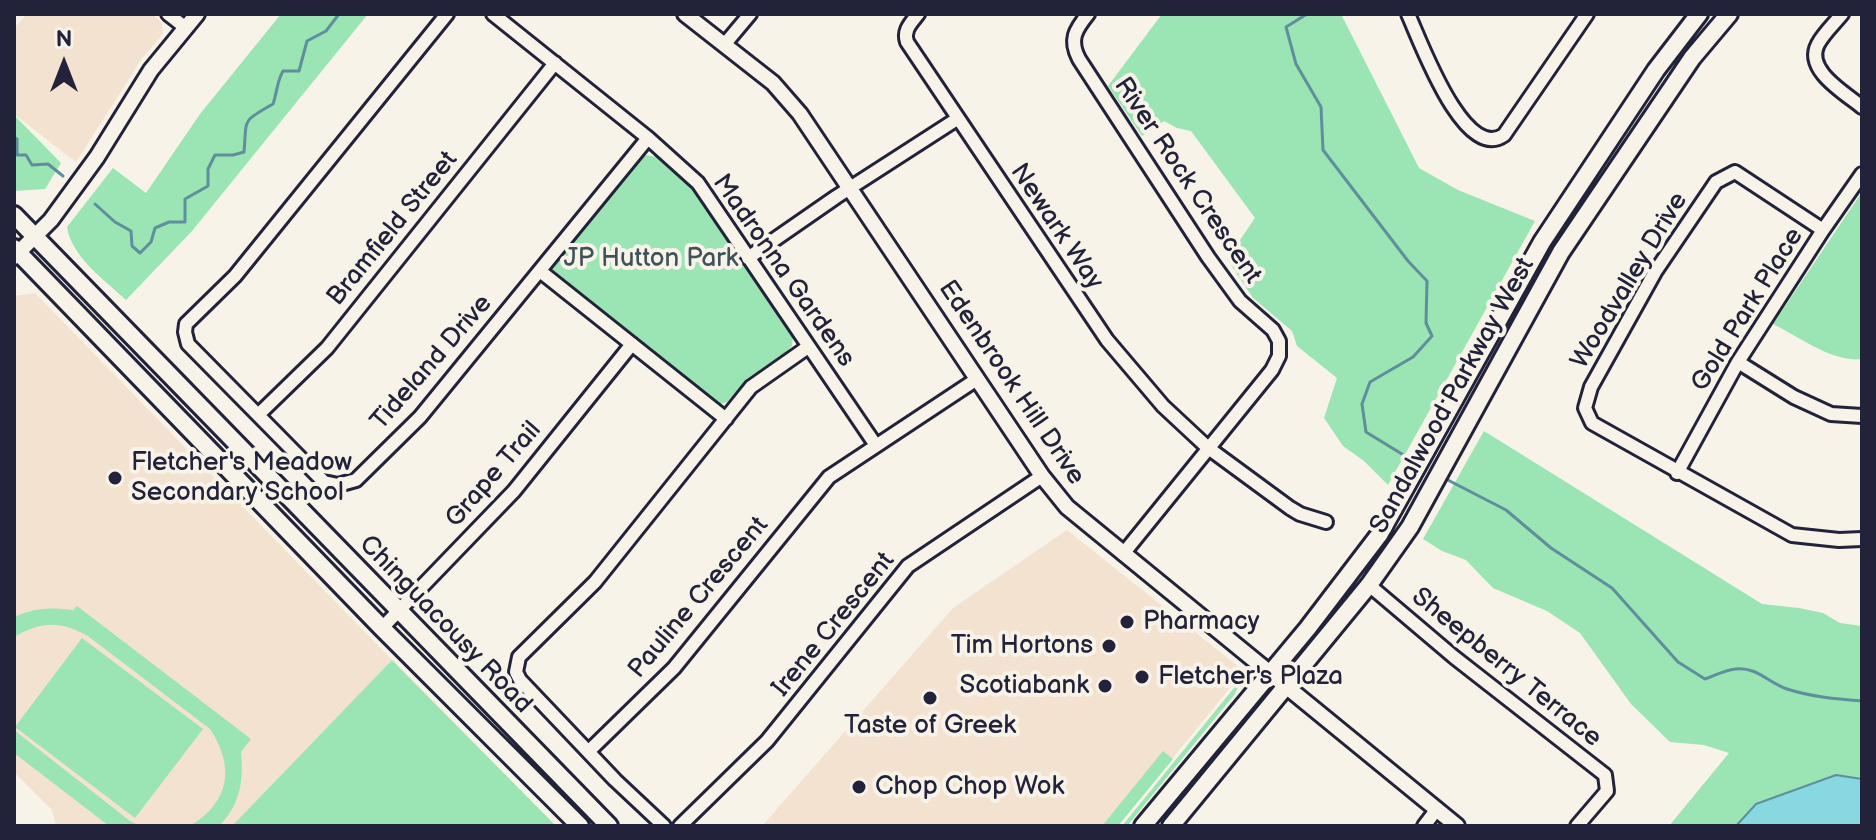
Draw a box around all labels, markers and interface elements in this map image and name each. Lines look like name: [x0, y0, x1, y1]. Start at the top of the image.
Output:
north arrow: [24, 24, 104, 104]
text: N: [56, 26, 72, 53]
street label: River Rock Crescent: [1106, 72, 1268, 290]
street label: Bramfield Street: [321, 145, 465, 313]
street label: Newark Way: [1003, 158, 1109, 296]
street label: Madronna Gardens: [705, 169, 861, 373]
street label: Woodvalley Drive: [1565, 187, 1695, 375]
street label: Gold Park Place: [1685, 222, 1811, 398]
park label: JP Hutton Park: [564, 243, 738, 275]
street label: Sandalwood Parkway West: [1364, 253, 1542, 539]
street label: Edenbrook Hill Drive: [931, 275, 1091, 491]
street label: Tideland Drive: [365, 289, 499, 437]
street label: Grape Trail: [439, 416, 549, 534]
place label: Fletcher's Meadow Secondary School: [131, 447, 352, 508]
marker: Fletcher's Meadow Secondary School: [106, 469, 124, 487]
street label: Pauline Crescent: [622, 511, 776, 685]
street label: Chinguacousy Road: [352, 530, 538, 720]
street label: Irene Crescent: [766, 546, 902, 704]
street label: Sheepberry Terrace: [1405, 582, 1607, 754]
place label: Pharmacy: [1143, 606, 1259, 638]
marker: Pharmacy: [1118, 613, 1136, 631]
place label: Tim Hortons: [951, 630, 1093, 662]
marker: Tim Hortons: [1100, 637, 1118, 655]
place label: Fletcher's Plaza: [1158, 661, 1343, 693]
marker: Fletcher's Plaza: [1133, 668, 1151, 686]
place label: Scotiabank: [959, 670, 1089, 702]
marker: Scotiabank: [1096, 677, 1114, 695]
marker: Taste of Greek: [921, 689, 939, 707]
place label: Taste of Greek: [844, 710, 1016, 742]
place label: Chop Chop Wok: [875, 771, 1064, 803]
marker: Chop Chop Wok: [850, 778, 868, 796]

